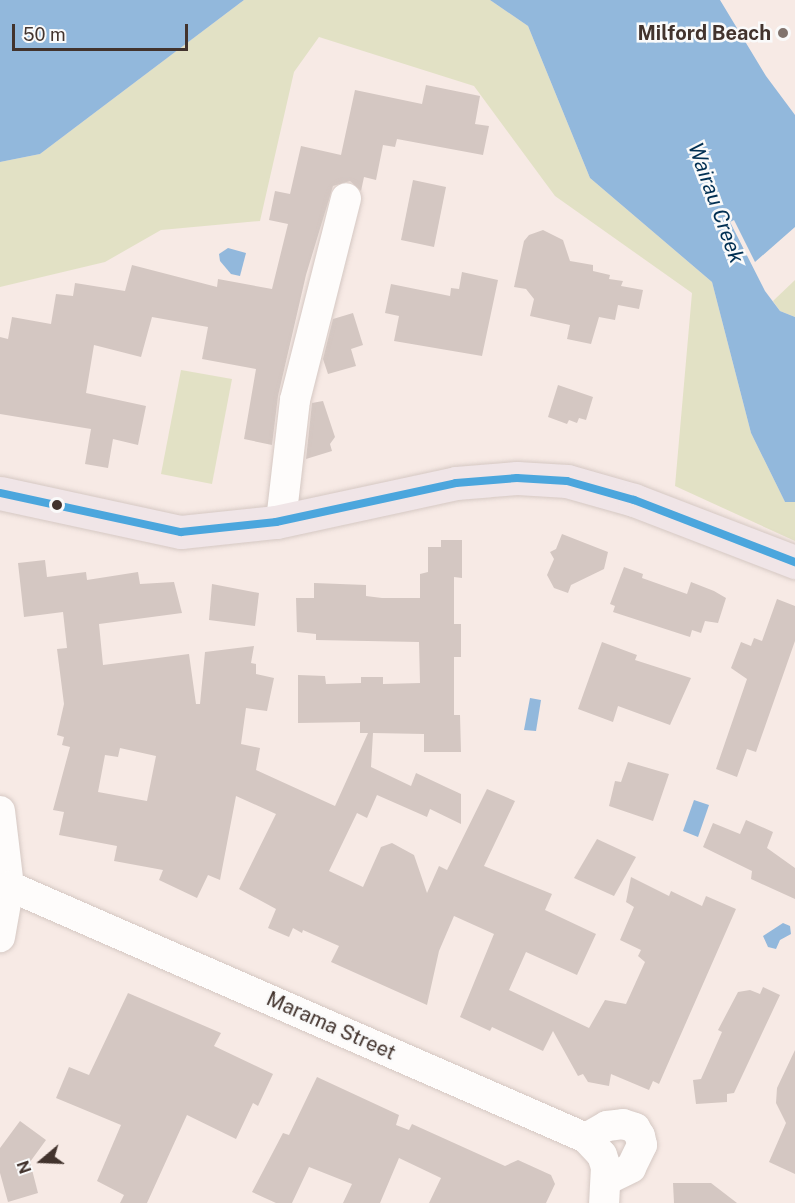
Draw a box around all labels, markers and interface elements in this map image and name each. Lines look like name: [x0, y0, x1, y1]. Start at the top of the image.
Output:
scale bar: [15, 12, 190, 50]
place label: Milford Beach: [637, 21, 771, 45]
text: 50 m: [23, 24, 66, 45]
marker: Milford Beach: [776, 26, 790, 40]
water label: Wairau Creek: [683, 139, 749, 267]
unlabelled marker: [51, 499, 63, 511]
street label: Marama Street: [263, 987, 399, 1065]
north arrow: [12, 1131, 72, 1191]
text: N: [13, 1158, 36, 1176]

